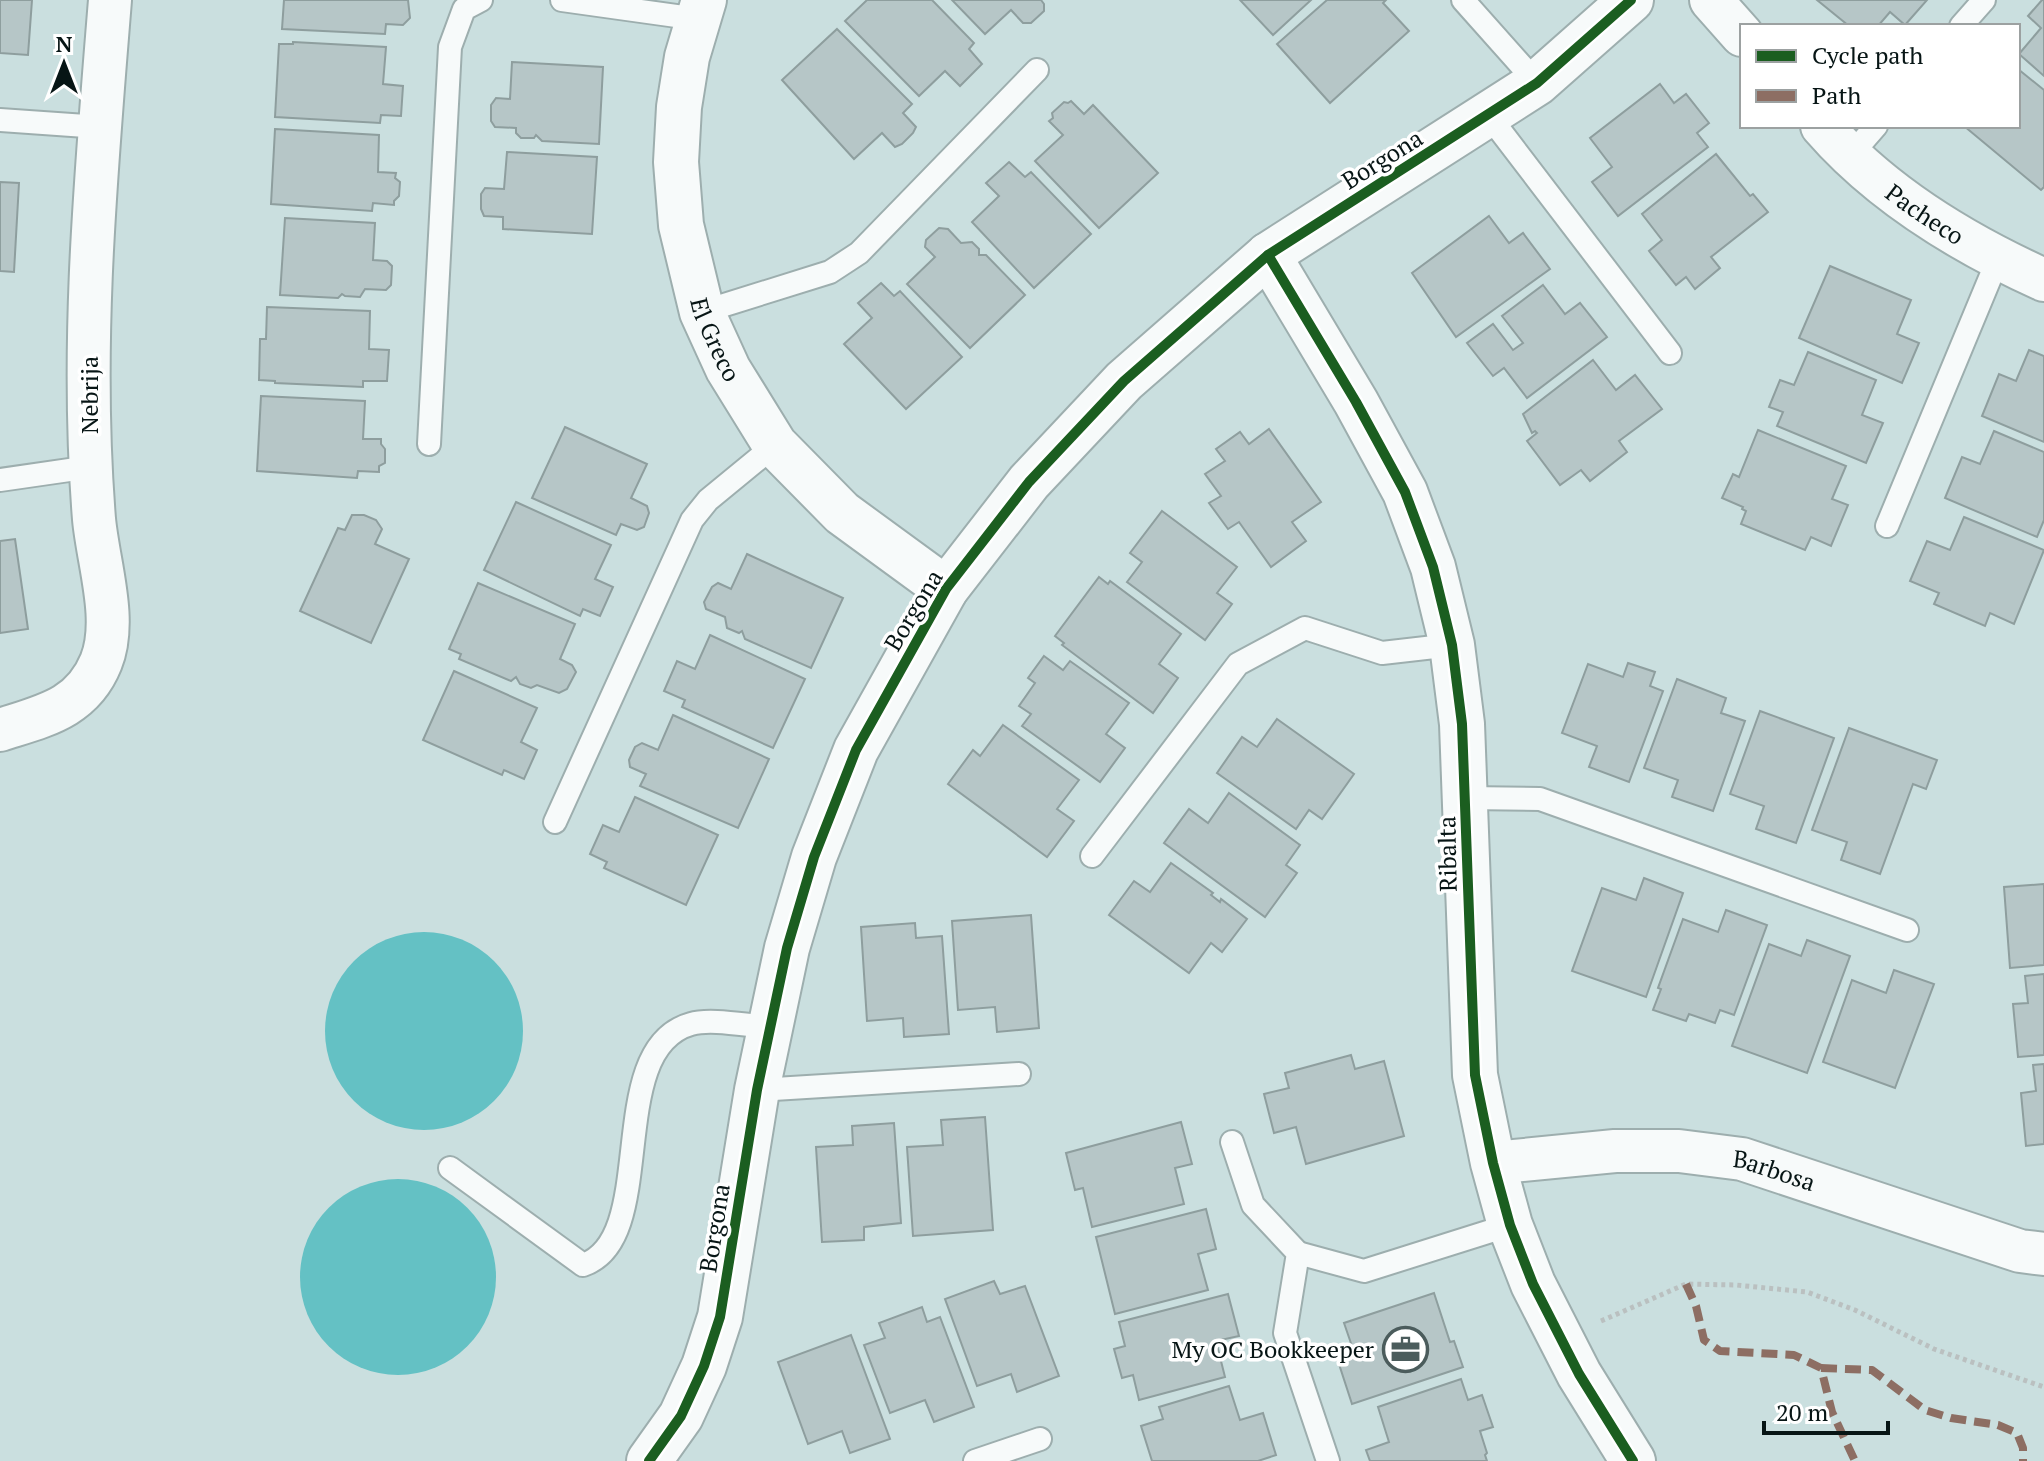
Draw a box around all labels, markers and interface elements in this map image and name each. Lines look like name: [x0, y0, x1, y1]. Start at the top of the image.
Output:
north arrow: [24, 24, 104, 104]
legend: [1740, 24, 2020, 128]
text: N: [56, 29, 73, 58]
text: Cycle path: [1812, 39, 1923, 71]
text: Path: [1812, 79, 1861, 111]
street label: Borgona: [1336, 122, 1428, 196]
street label: Pacheco: [1879, 176, 1970, 252]
street label: El Greco: [683, 294, 748, 388]
street label: Nebrija: [73, 356, 105, 434]
street label: Borgona: [876, 563, 950, 657]
street label: Ribalta: [1430, 816, 1464, 892]
street label: Barbosa: [1731, 1142, 1820, 1198]
street label: Borgona: [691, 1181, 737, 1275]
office icon: My OC Bookkeeper: [1381, 1325, 1429, 1373]
place label: My OC Bookkeeper: [1171, 1333, 1375, 1365]
scale bar: [1764, 1385, 1888, 1435]
text: 20 m: [1776, 1396, 1828, 1428]

